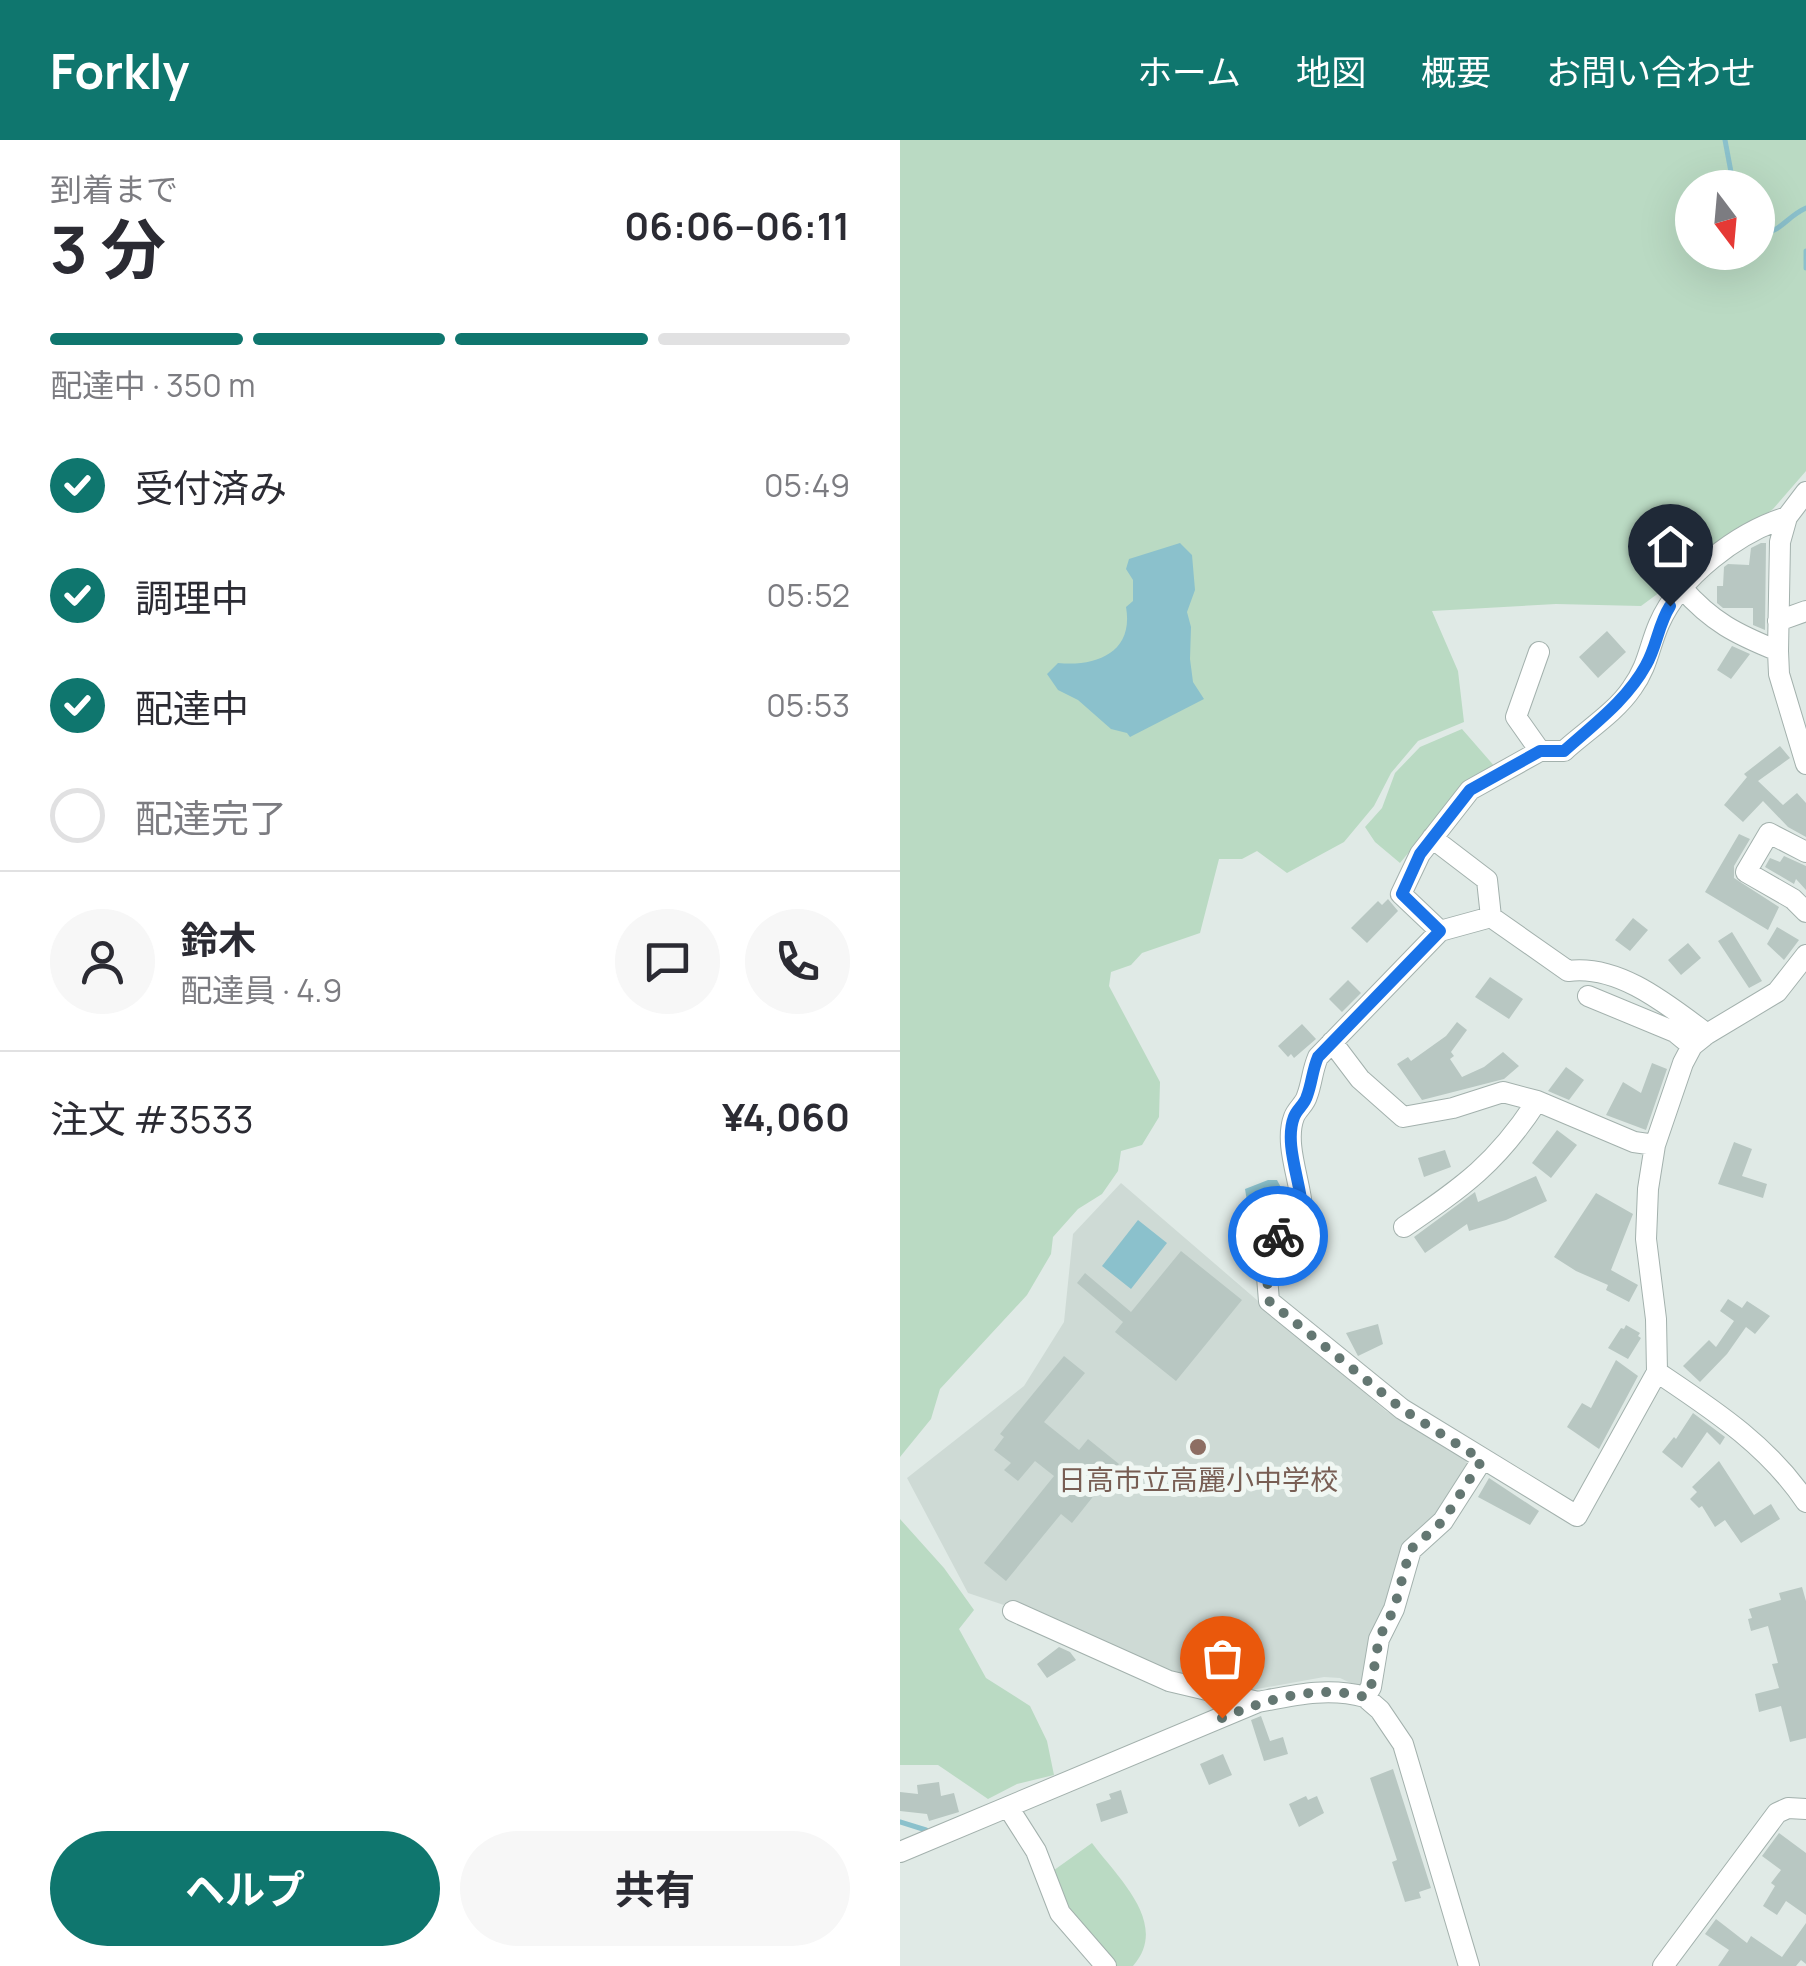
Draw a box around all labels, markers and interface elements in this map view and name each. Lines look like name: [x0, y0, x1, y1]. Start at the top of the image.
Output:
text: Forkly: [50, 38, 189, 103]
text: ホーム: [1137, 48, 1241, 96]
text: 地図: [1296, 48, 1366, 96]
text: 概要: [1421, 48, 1491, 96]
text: お問い合わせ: [1546, 48, 1756, 96]
text: 到着まで: [50, 167, 178, 211]
north arrow: [1675, 170, 1775, 270]
map controls: [1675, 170, 1775, 270]
text: 06:06–06:11: [624, 199, 850, 251]
text: 3 分: [50, 204, 166, 293]
text: 配達中 · 350 m: [50, 363, 255, 407]
icon: check: [50, 458, 105, 513]
text: 受付済み: [135, 461, 287, 513]
text: 05:49: [764, 463, 850, 507]
pin: [1628, 504, 1713, 607]
icon: home: [1643, 519, 1698, 574]
icon: check: [50, 568, 105, 623]
text: 調理中: [135, 571, 249, 623]
text: 05:52: [767, 573, 850, 617]
icon: check: [50, 678, 105, 733]
text: 配達中: [135, 681, 249, 733]
text: 05:53: [766, 683, 850, 727]
text: 配達完了: [135, 791, 287, 843]
button: person: [50, 909, 155, 1014]
button: chat: [615, 909, 720, 1014]
button: phone: [745, 909, 850, 1014]
text: 鈴木: [180, 913, 256, 965]
text: 配達員 · 4.9: [180, 968, 342, 1012]
text: ¥4,060: [722, 1090, 850, 1142]
text: 注文 #3533: [50, 1092, 254, 1144]
courier: [1228, 1186, 1328, 1286]
icon: bike: [1251, 1209, 1306, 1264]
marker: 日高市立高麗小中学校: [1187, 1436, 1209, 1458]
place label: 日高市立高麗小中学校: [1058, 1460, 1338, 1498]
pin: [1180, 1616, 1265, 1719]
icon: bag: [1195, 1631, 1250, 1686]
button: ヘルプ: [50, 1831, 440, 1946]
button: 共有: [460, 1831, 850, 1946]

